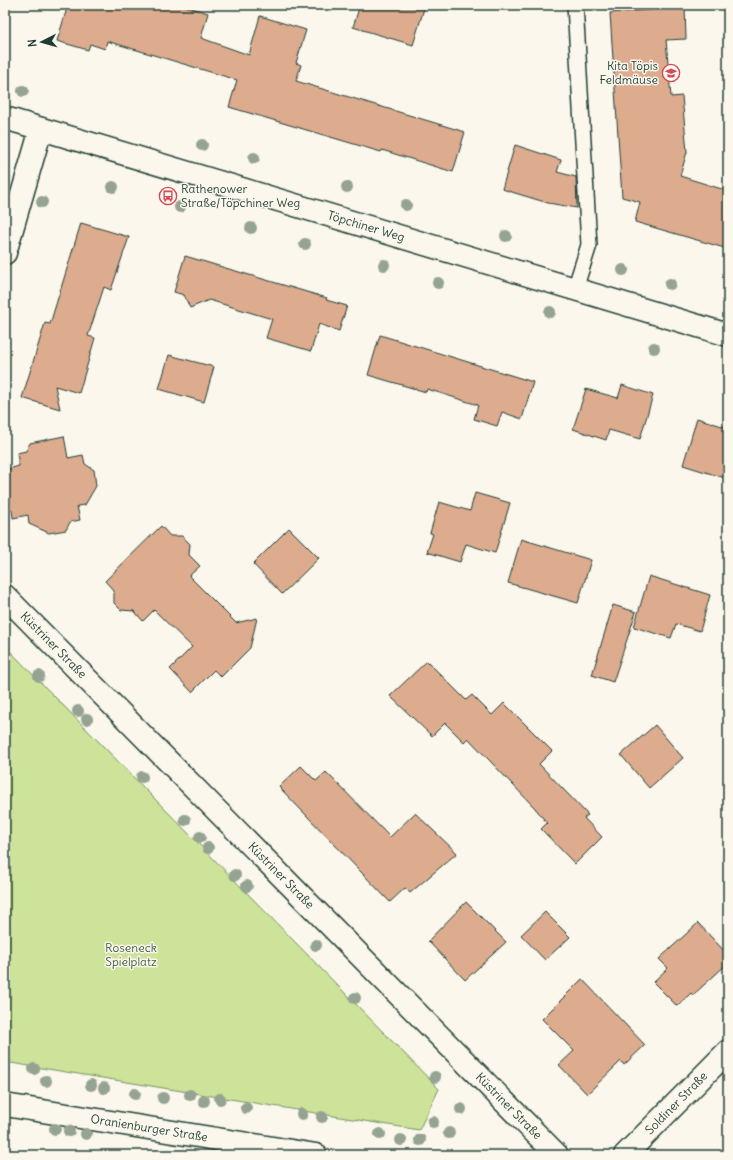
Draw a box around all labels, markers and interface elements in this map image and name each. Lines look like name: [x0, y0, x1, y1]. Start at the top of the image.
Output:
north arrow: [22, 22, 62, 62]
text: N: [25, 39, 39, 48]
place label: Kita Töpis Feldmäuse: [599, 58, 658, 87]
school or university icon: Kita Töpis Feldmäuse: [661, 63, 681, 83]
place label: Rathenower Straße/Töpchiner Weg: [181, 181, 300, 210]
bus stop icon: Rathenower Straße/Töpchiner Weg: [158, 186, 178, 206]
street label: Töpchiner Weg: [326, 207, 407, 245]
street label: Küstriner Straße: [18, 608, 90, 681]
street label: Küstriner Straße: [245, 839, 318, 912]
park label: Roseneck Spielplatz: [105, 940, 157, 969]
street label: Soldiner Straße: [642, 1068, 710, 1137]
street label: Küstriner Straße: [473, 1069, 545, 1142]
street label: Oranienburger Straße: [90, 1111, 209, 1144]

